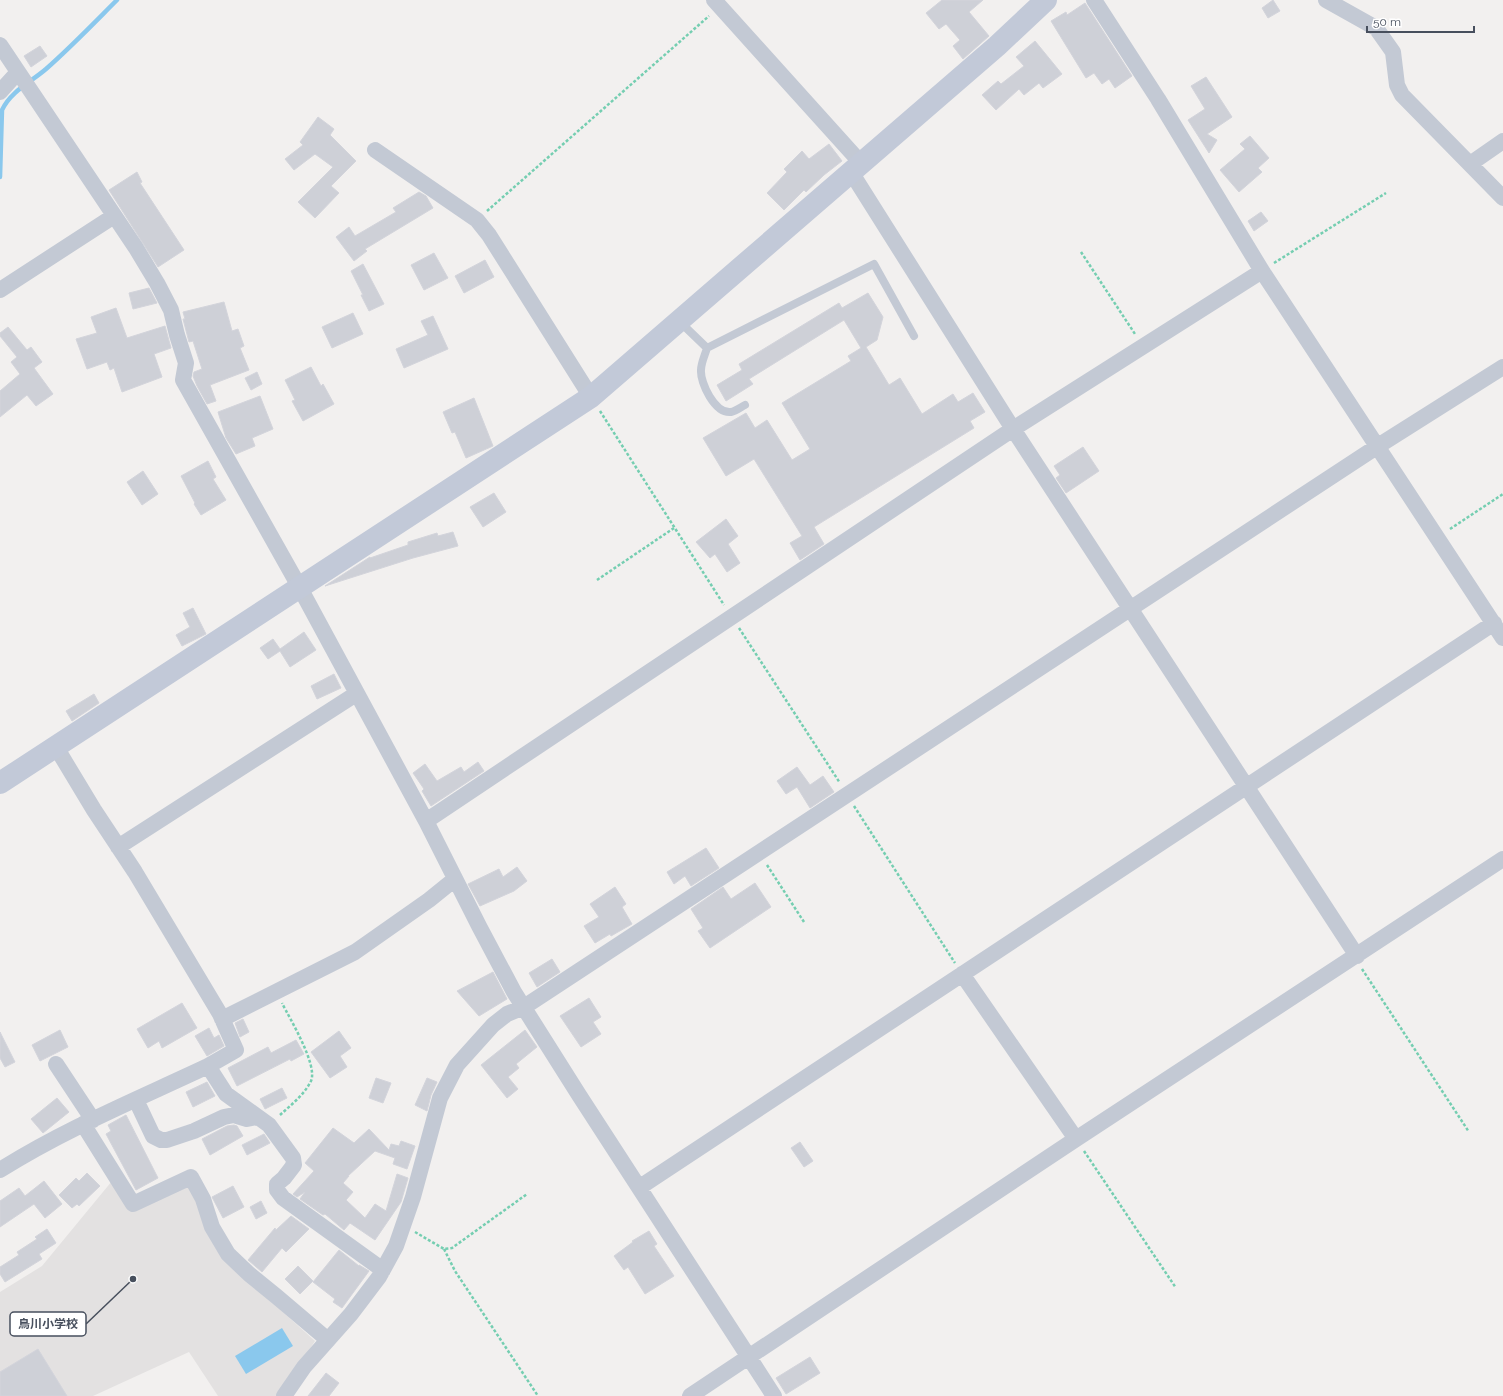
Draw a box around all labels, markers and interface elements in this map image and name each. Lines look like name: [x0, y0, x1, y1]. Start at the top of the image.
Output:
scale bar: [1367, 8, 1474, 34]
text: 50 m: [1373, 15, 1401, 29]
callout: 鳥川小学校: [10, 1312, 86, 1336]
text: 鳥川小学校: [18, 1317, 78, 1331]

